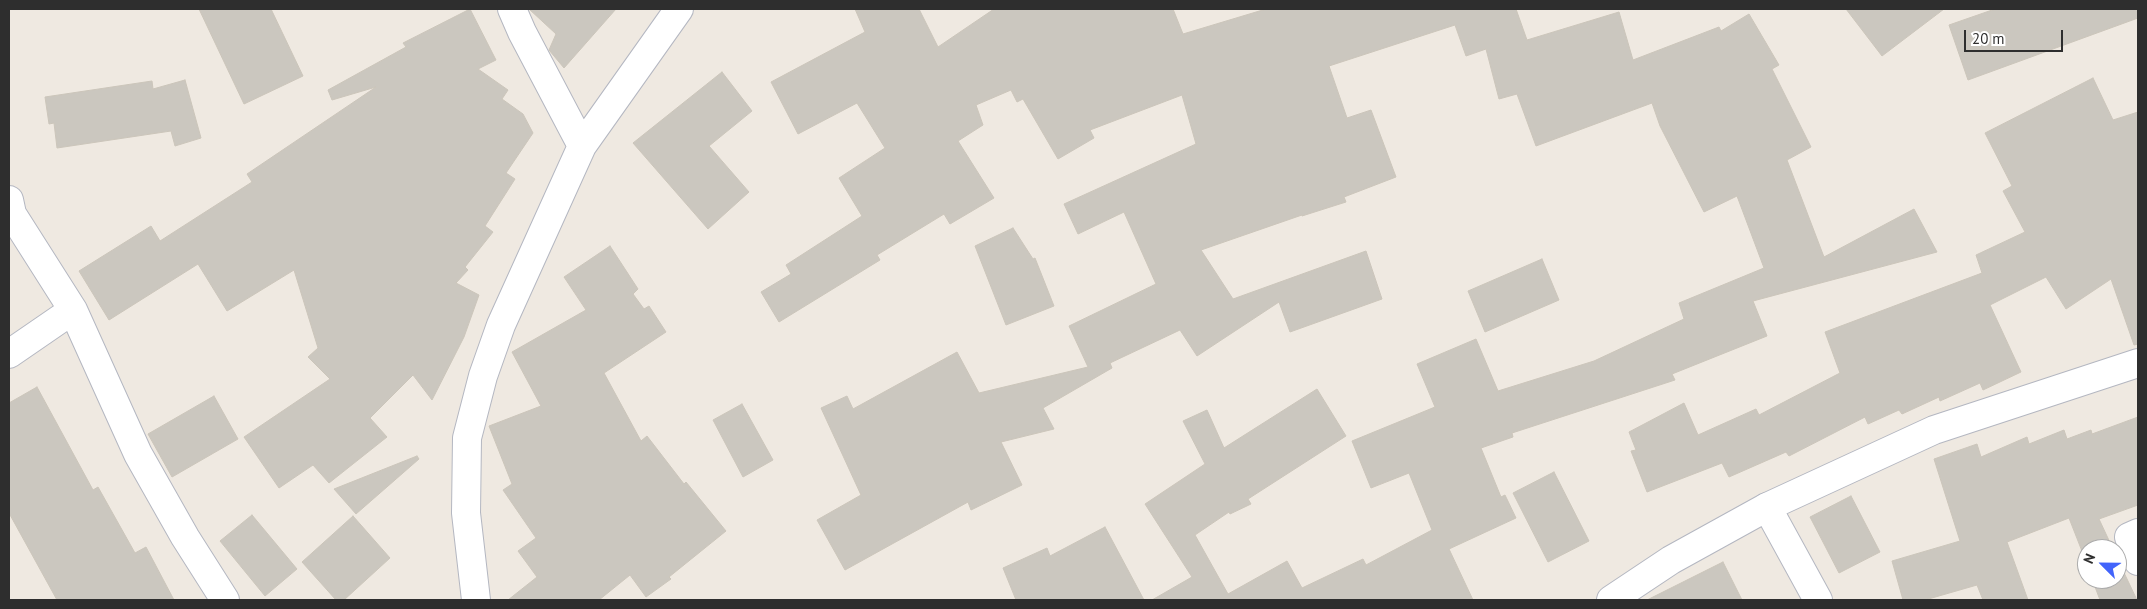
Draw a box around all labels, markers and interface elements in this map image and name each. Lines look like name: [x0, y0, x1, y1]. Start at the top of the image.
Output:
scale bar: [1967, 20, 2066, 52]
text: 20 m: [1972, 29, 2005, 48]
north arrow: [2077, 539, 2127, 589]
text: N: [2079, 551, 2099, 566]

